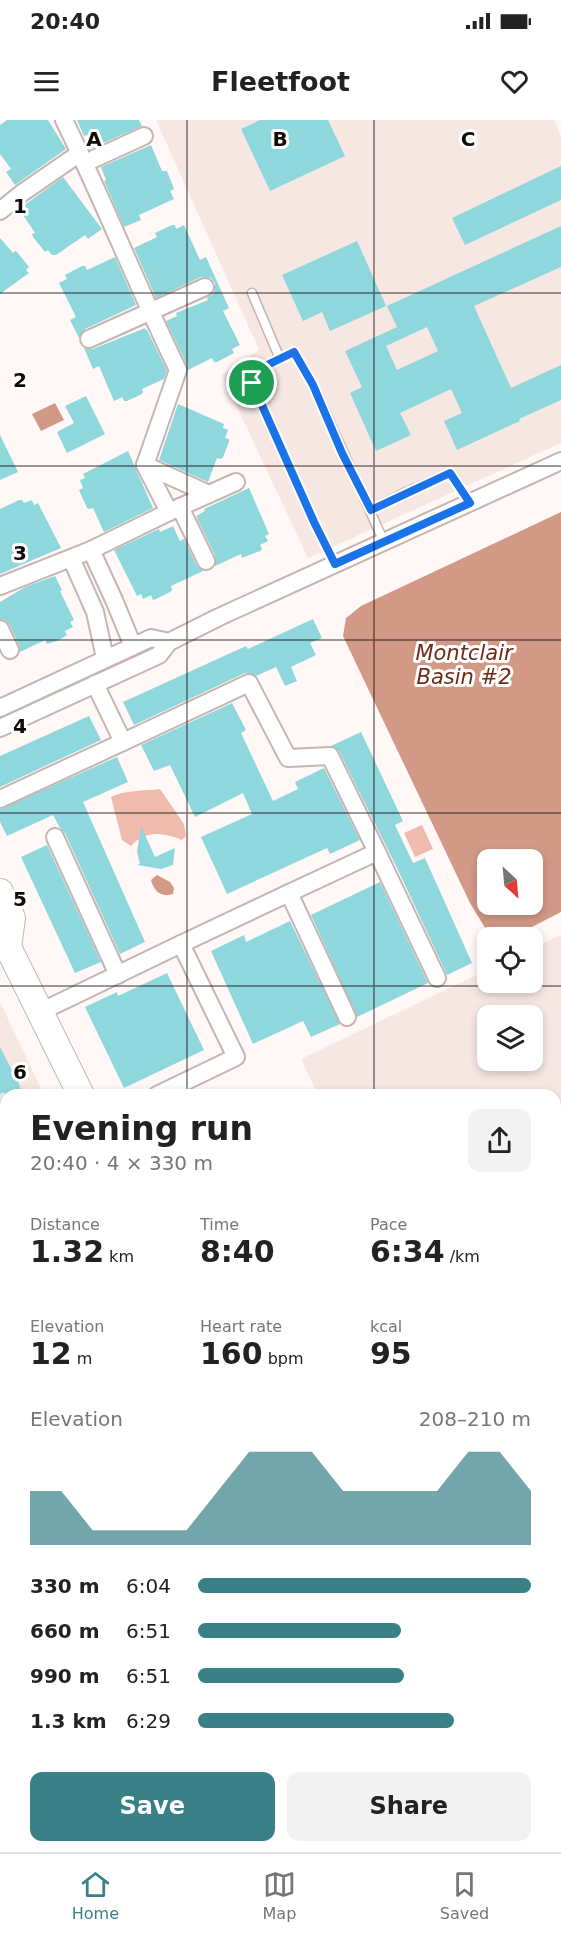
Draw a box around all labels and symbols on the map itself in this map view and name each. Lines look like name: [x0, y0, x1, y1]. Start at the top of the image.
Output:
text: A: [86, 127, 102, 151]
text: B: [272, 127, 288, 151]
text: C: [461, 127, 475, 151]
text: 1: [13, 194, 27, 218]
pin: [226, 357, 277, 408]
text: 2: [13, 368, 27, 392]
text: 3: [13, 541, 27, 565]
water label: Montclair Basin #2: [415, 641, 514, 689]
text: 4: [13, 714, 27, 738]
north arrow: [477, 849, 543, 915]
text: 5: [13, 887, 27, 911]
text: 6: [13, 1060, 27, 1084]

